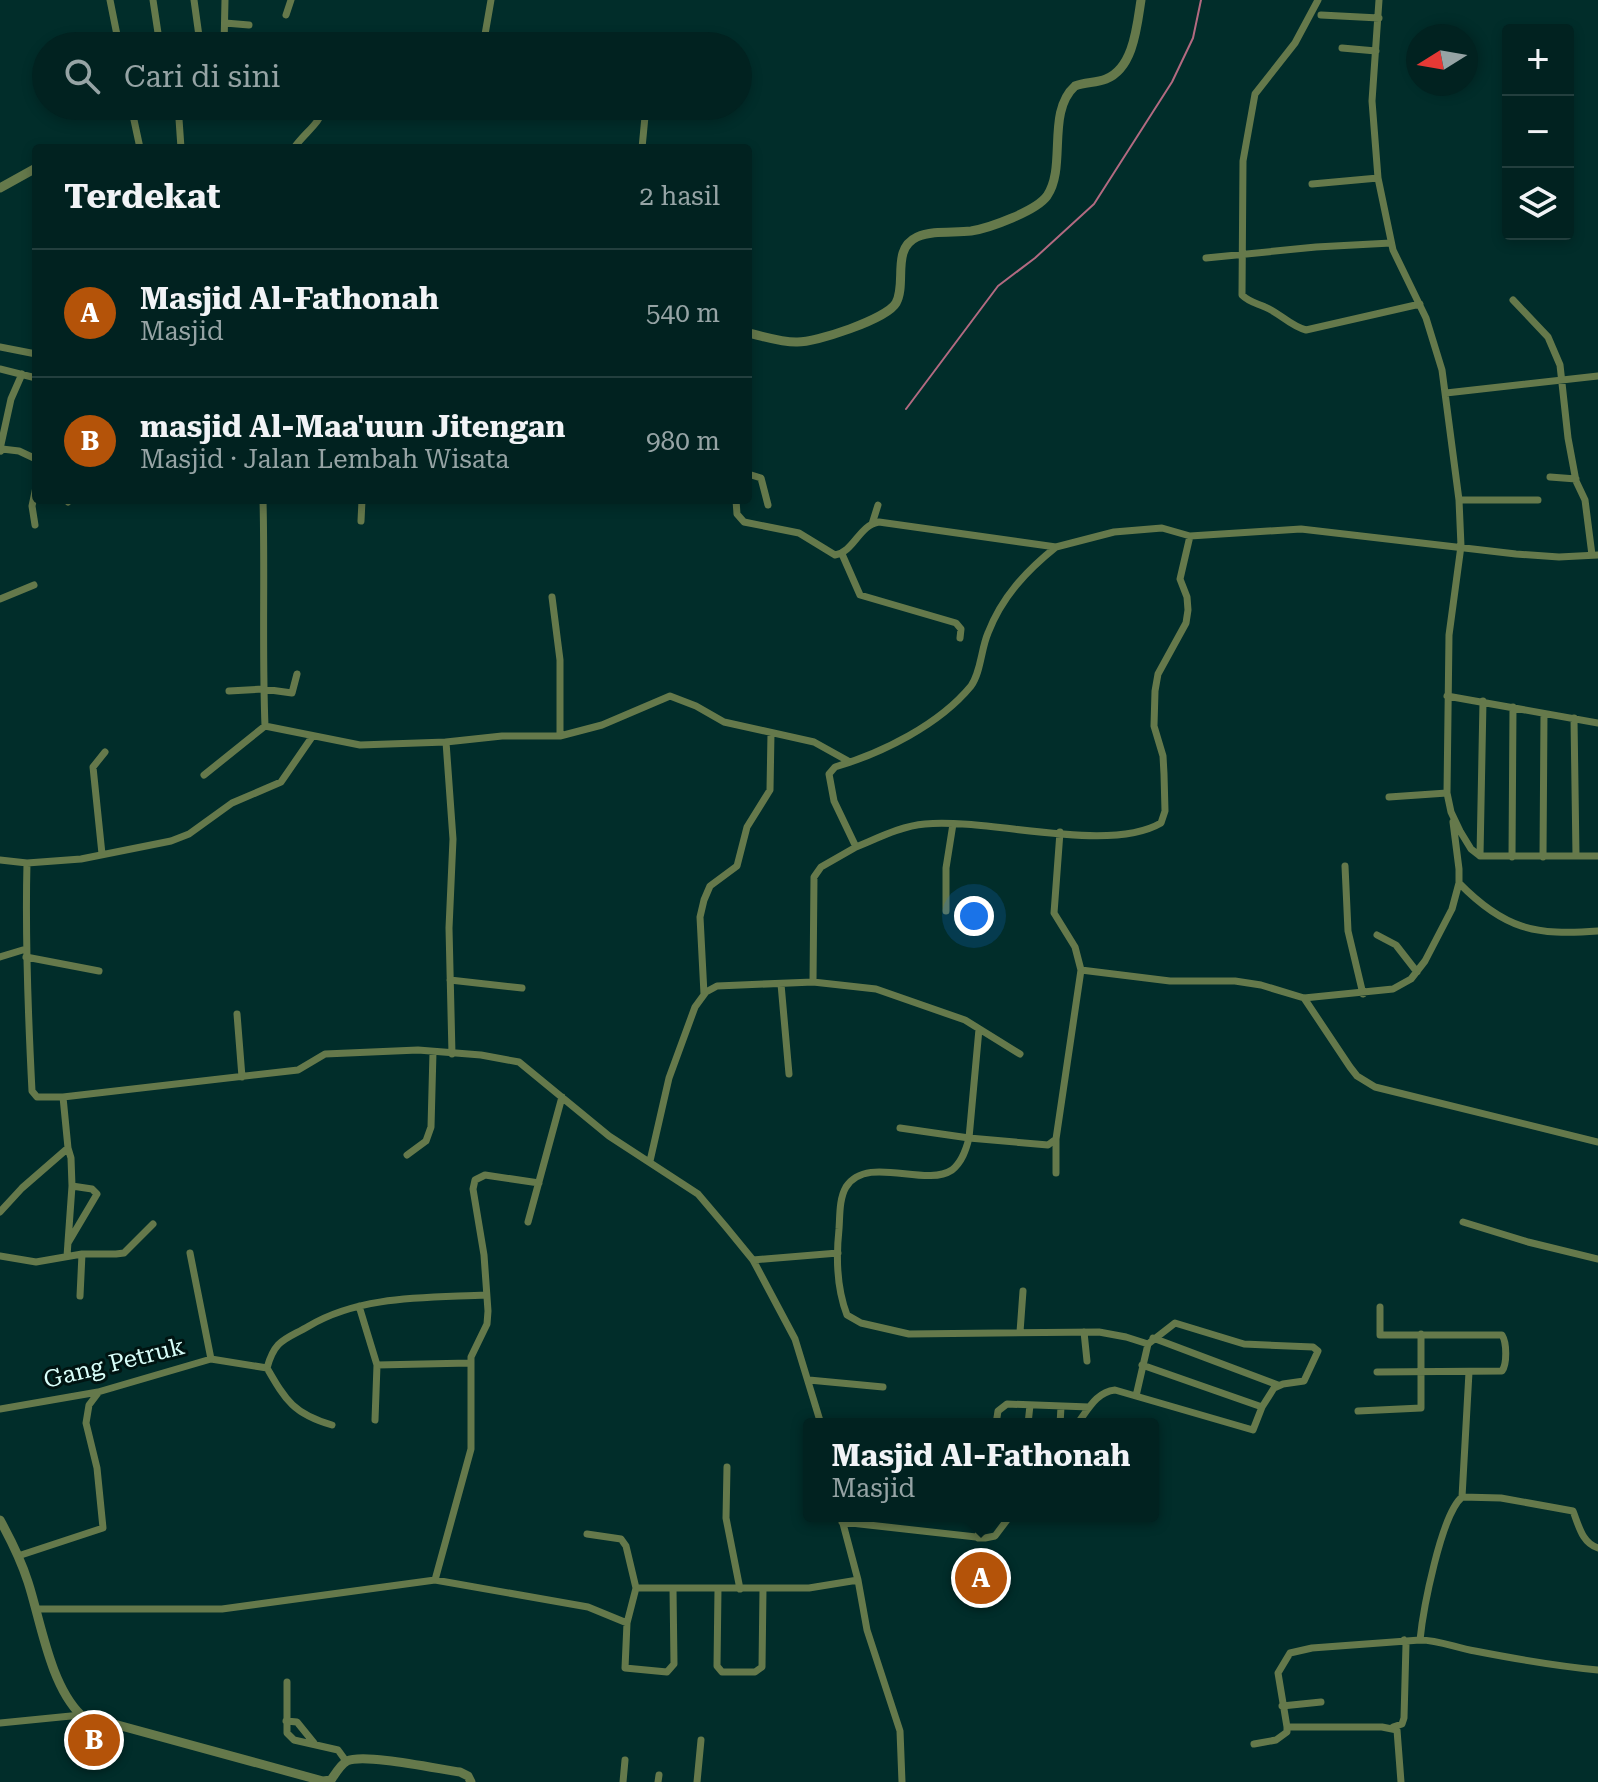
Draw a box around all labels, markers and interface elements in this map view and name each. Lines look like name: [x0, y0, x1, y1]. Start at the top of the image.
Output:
north arrow: [1406, 24, 1478, 96]
map controls: [1502, 24, 1574, 240]
button: +: [1502, 24, 1574, 96]
search box: [32, 32, 752, 120]
icon: search: [60, 54, 104, 98]
text: Cari di sini: [124, 59, 280, 94]
button: −: [1502, 96, 1574, 168]
button: layers: [1502, 168, 1574, 240]
text: Terdekat: [64, 176, 220, 216]
text: 2 hasil: [639, 181, 720, 211]
text: Masjid Al-Fathonah: [140, 281, 439, 316]
text: A: [81, 298, 99, 328]
text: 540 m: [646, 298, 720, 328]
text: Masjid: [140, 316, 224, 346]
text: masjid Al-Maa'uun Jitengan: [140, 409, 566, 444]
text: B: [81, 426, 99, 456]
text: 980 m: [646, 426, 720, 456]
text: Masjid · Jalan Lembah Wisata: [140, 444, 509, 474]
your location: [954, 896, 994, 936]
street label: Gang Petruk: [41, 1332, 187, 1394]
popup: [803, 1418, 1159, 1522]
text: Masjid Al-Fathonah: [832, 1438, 1130, 1473]
text: Masjid: [832, 1473, 915, 1503]
pin: A: [955, 1548, 1007, 1608]
pin: B: [68, 1710, 120, 1770]

